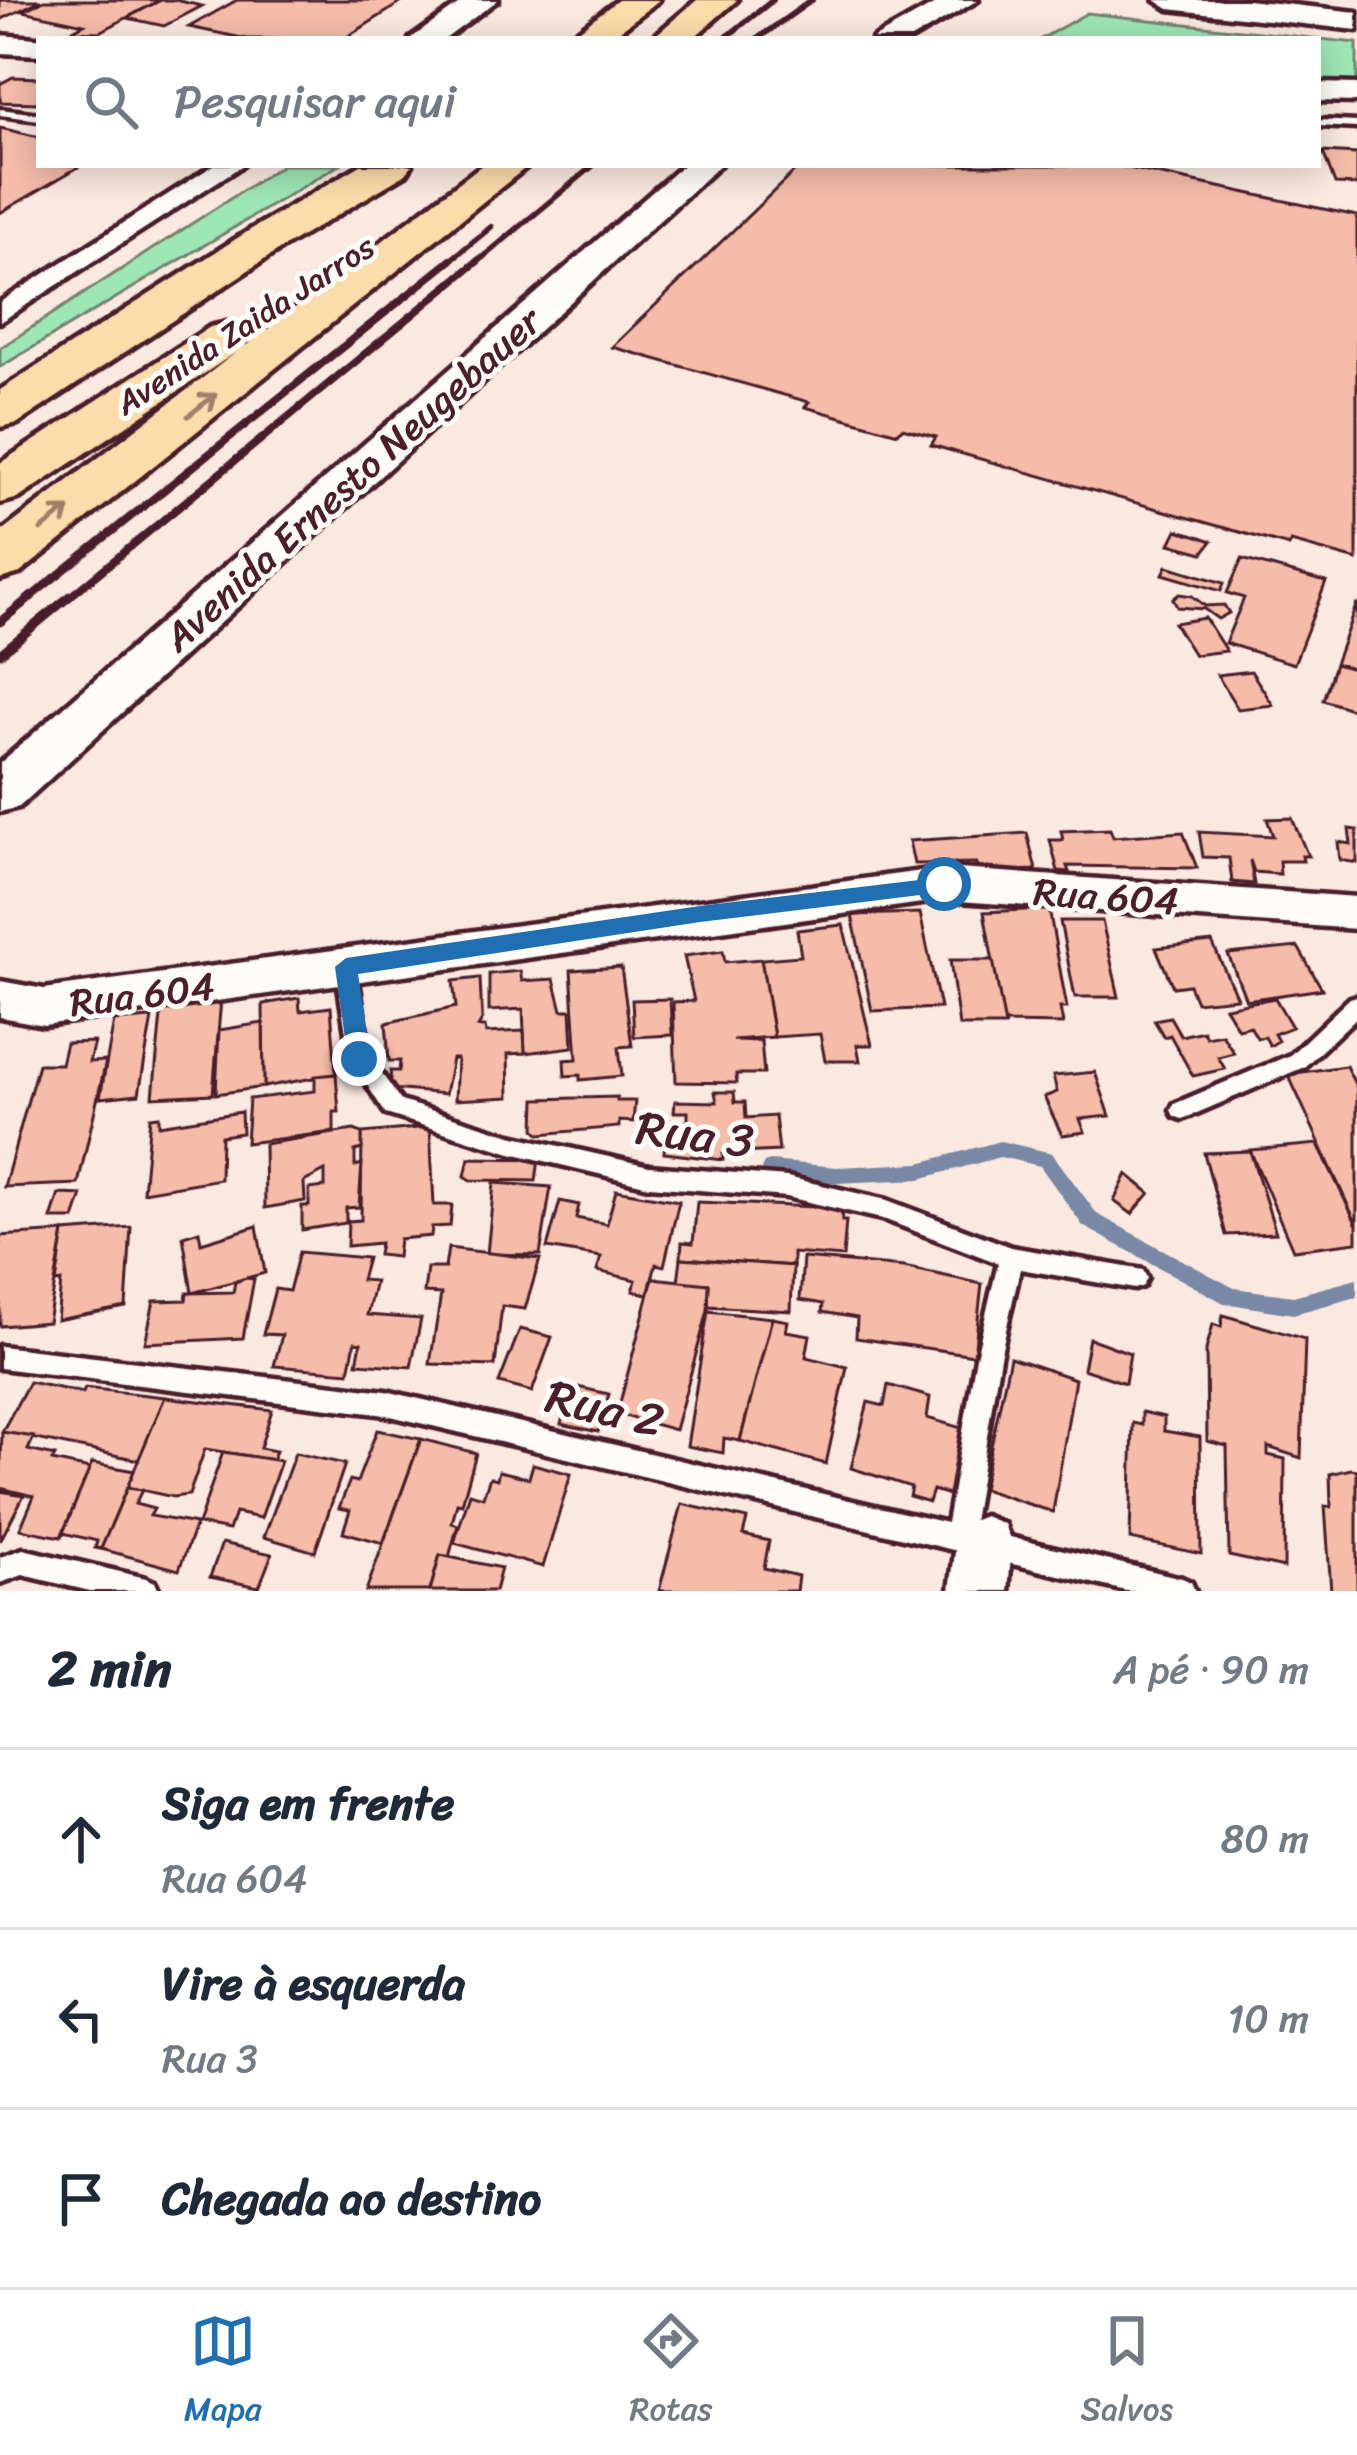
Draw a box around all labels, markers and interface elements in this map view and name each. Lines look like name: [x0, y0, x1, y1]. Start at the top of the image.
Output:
search box: [36, 36, 1321, 168]
text: Pesquisar aqui: [174, 62, 456, 142]
icon: search: [78, 69, 144, 135]
street label: Avenida Zaida Jarros: [102, 218, 388, 432]
street label: Avenida Ernesto Neugebauer: [146, 288, 559, 670]
one-way arrow: [186, 392, 218, 419]
one-way arrow: [38, 507, 71, 532]
route start: [917, 857, 971, 911]
street label: Rua 604: [1031, 857, 1181, 935]
street label: Rua 604: [66, 951, 218, 1037]
route end: [332, 1032, 386, 1086]
street label: Rua 3: [631, 1085, 759, 1183]
street label: Rua 2: [537, 1353, 673, 1463]
text: 2 min: [48, 1624, 171, 1714]
text: A pé · 90 m: [1113, 1635, 1309, 1704]
text: Siga em frente: [162, 1764, 454, 1844]
text: 80 m: [1221, 1804, 1309, 1873]
icon: ahead: [48, 1806, 114, 1872]
text: Rua 604: [162, 1844, 307, 1913]
text: Vire à esquerda: [162, 1944, 465, 2024]
text: 10 m: [1228, 1984, 1309, 2053]
icon: left: [48, 1986, 114, 2052]
text: Rua 3: [162, 2024, 258, 2093]
text: Chegada ao destino: [162, 2159, 541, 2239]
icon: arrive: [48, 2166, 114, 2232]
tab: Mapa: [184, 2308, 262, 2438]
tab: Rotas: [630, 2308, 713, 2438]
tab: Salvos: [1081, 2308, 1173, 2438]

